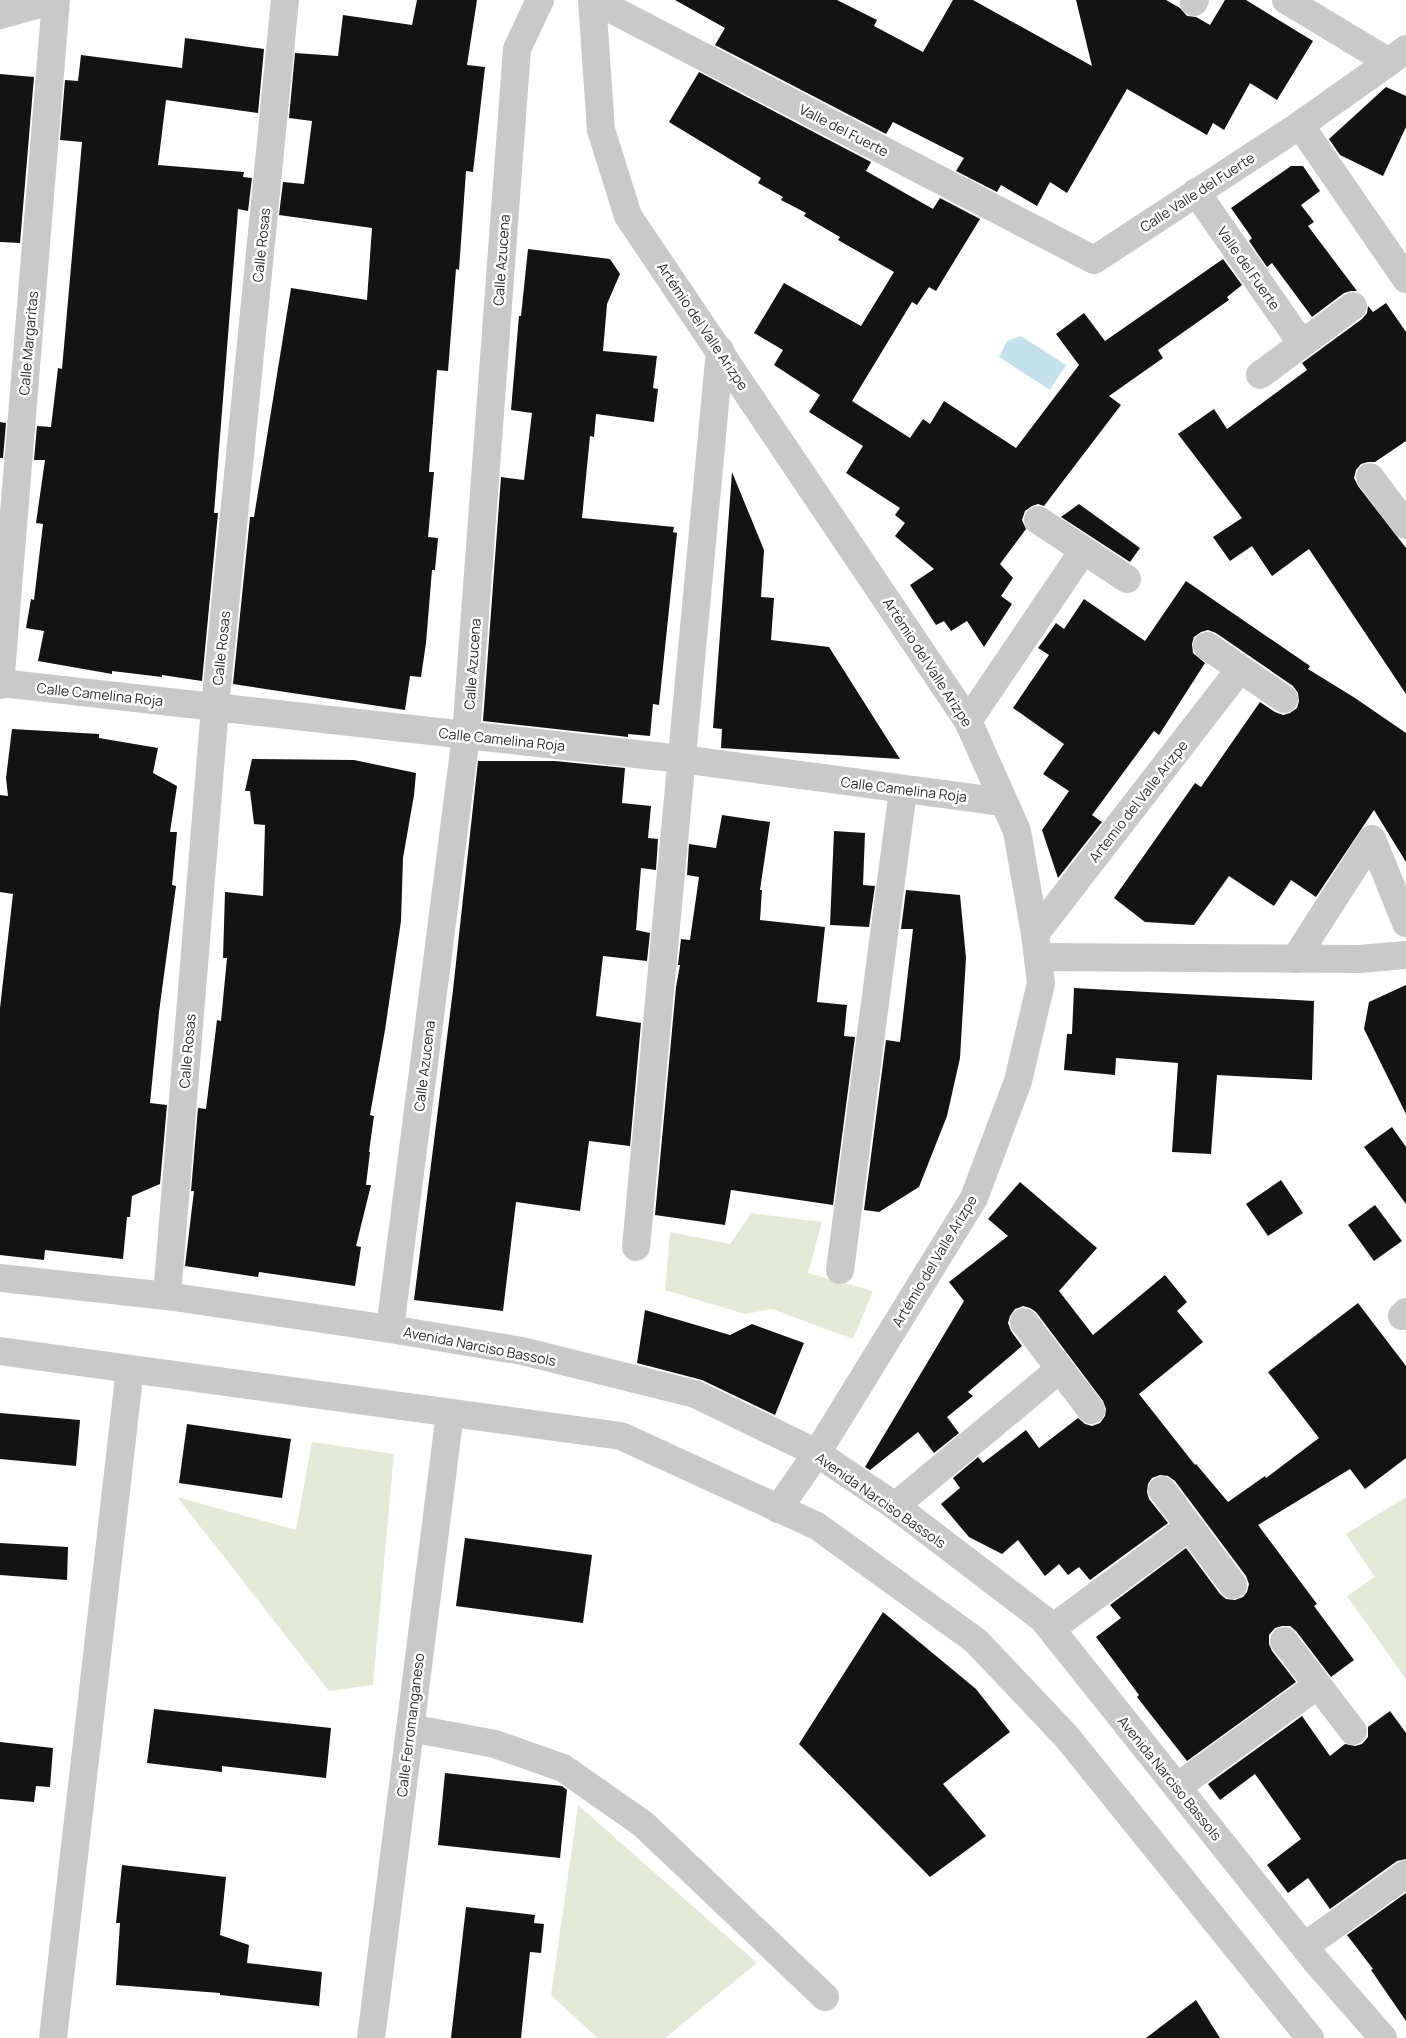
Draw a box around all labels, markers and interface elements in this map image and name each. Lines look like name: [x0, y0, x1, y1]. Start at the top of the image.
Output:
street label: Valle del Fuerte: [796, 99, 892, 161]
street label: Calle Valle del Fuerte: [1136, 148, 1258, 236]
street label: Calle Rosas: [248, 207, 274, 283]
street label: Calle Azucena: [488, 214, 514, 306]
street label: Valle del Fuerte: [1213, 223, 1285, 313]
street label: Artémio del Valle Arizpe: [653, 258, 753, 394]
street label: Calle Margaritas: [14, 290, 42, 396]
street label: Artémio del Valle Arizpe: [879, 594, 977, 730]
street label: Calle Rosas: [208, 610, 234, 686]
street label: Calle Azucena: [459, 618, 485, 710]
street label: Calle Camelina Roja: [36, 678, 164, 710]
street label: Calle Camelina Roja: [438, 723, 566, 755]
street label: Artemio del Valle Arizpe: [1084, 736, 1192, 866]
street label: Calle Camelina Roja: [840, 772, 968, 806]
street label: Calle Rosas: [174, 1013, 200, 1089]
street label: Calle Azucena: [409, 1019, 439, 1113]
street label: Artémio del Valle Arizpe: [887, 1192, 981, 1330]
street label: Avenida Narciso Bassols: [402, 1322, 558, 1370]
street label: Avenida Narciso Bassols: [812, 1448, 950, 1552]
street label: Calle Ferromanganeso: [392, 1652, 428, 1798]
street label: Avenida Narciso Bassols: [1114, 1712, 1226, 1844]

